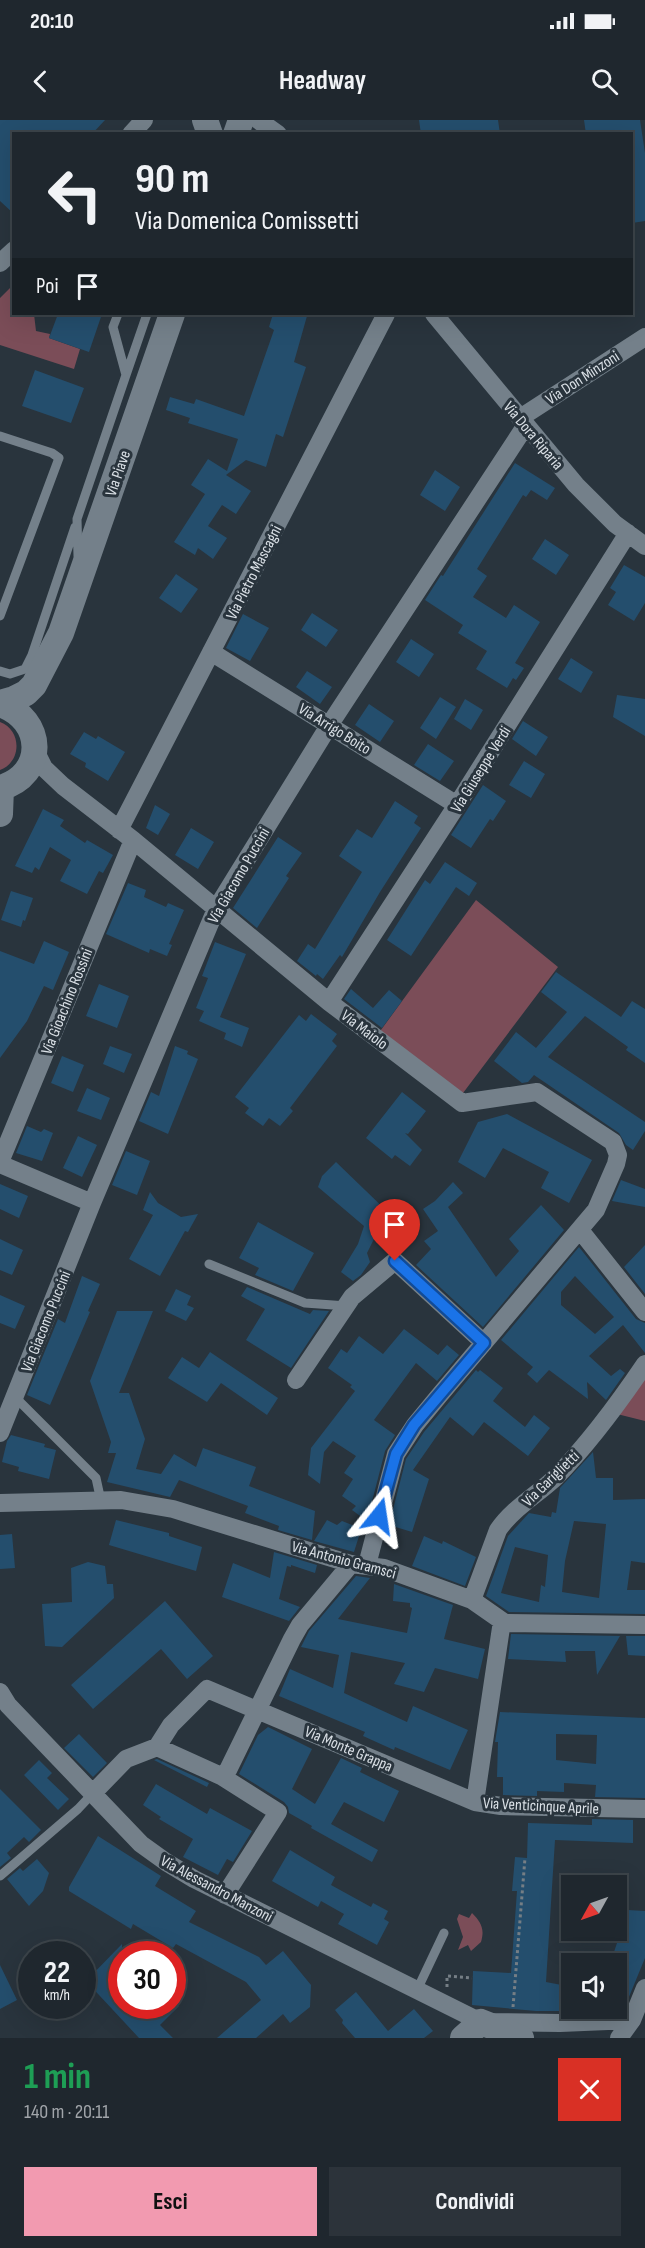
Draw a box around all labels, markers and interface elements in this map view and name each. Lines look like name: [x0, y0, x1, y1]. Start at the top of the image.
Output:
text: 20:10: [30, 8, 74, 35]
icon: back: [24, 65, 57, 98]
text: Headway: [279, 65, 366, 97]
icon: search: [588, 65, 621, 98]
text: 90 m: [135, 154, 209, 205]
icon: left: [36, 156, 114, 234]
text: Via Domenica Comissetti: [135, 205, 359, 237]
icon: arrive: [71, 270, 104, 303]
text: Poi: [36, 273, 59, 300]
street label: Via Don Minzoni: [542, 347, 623, 409]
street label: Via Dora Riparia: [499, 398, 567, 474]
street label: Via Piave: [102, 448, 135, 499]
street label: Via Pietro Mascagni: [222, 522, 286, 623]
street label: Via Arrigo Boito: [294, 700, 374, 759]
street label: Via Giuseppe Verdi: [447, 723, 515, 816]
street label: Via Giacomo Puccini: [204, 824, 274, 927]
street label: Via Gioachino Rossini: [37, 946, 97, 1057]
street label: Via Maiolo: [337, 1006, 391, 1054]
pin: [369, 1199, 420, 1261]
icon: arrive: [378, 1208, 411, 1241]
street label: Via Giacomo Puccini: [17, 1268, 75, 1375]
street label: Via Gariglietti: [518, 1447, 584, 1511]
position arrow: [347, 1484, 411, 1548]
street label: Via Antonio Gramsci: [289, 1537, 398, 1584]
street label: Via Monte Grappa: [302, 1722, 395, 1776]
street label: Via Venticinque Aprile: [482, 1794, 599, 1819]
street label: Via Alessandro Manzoni: [157, 1852, 276, 1927]
north arrow: [561, 1875, 627, 1941]
map controls: [561, 1875, 627, 2019]
speed limit sign: 30: [108, 1941, 186, 2019]
button: sound: [561, 1953, 627, 2019]
text: 22: [44, 1955, 70, 1991]
text: km/h: [44, 1986, 70, 2005]
text: 1 min: [24, 2056, 91, 2099]
button: close: [558, 2058, 621, 2121]
text: 140 m · 20:11: [24, 2100, 109, 2124]
button: Esci: [24, 2167, 317, 2236]
button: Condividi: [329, 2167, 621, 2236]

